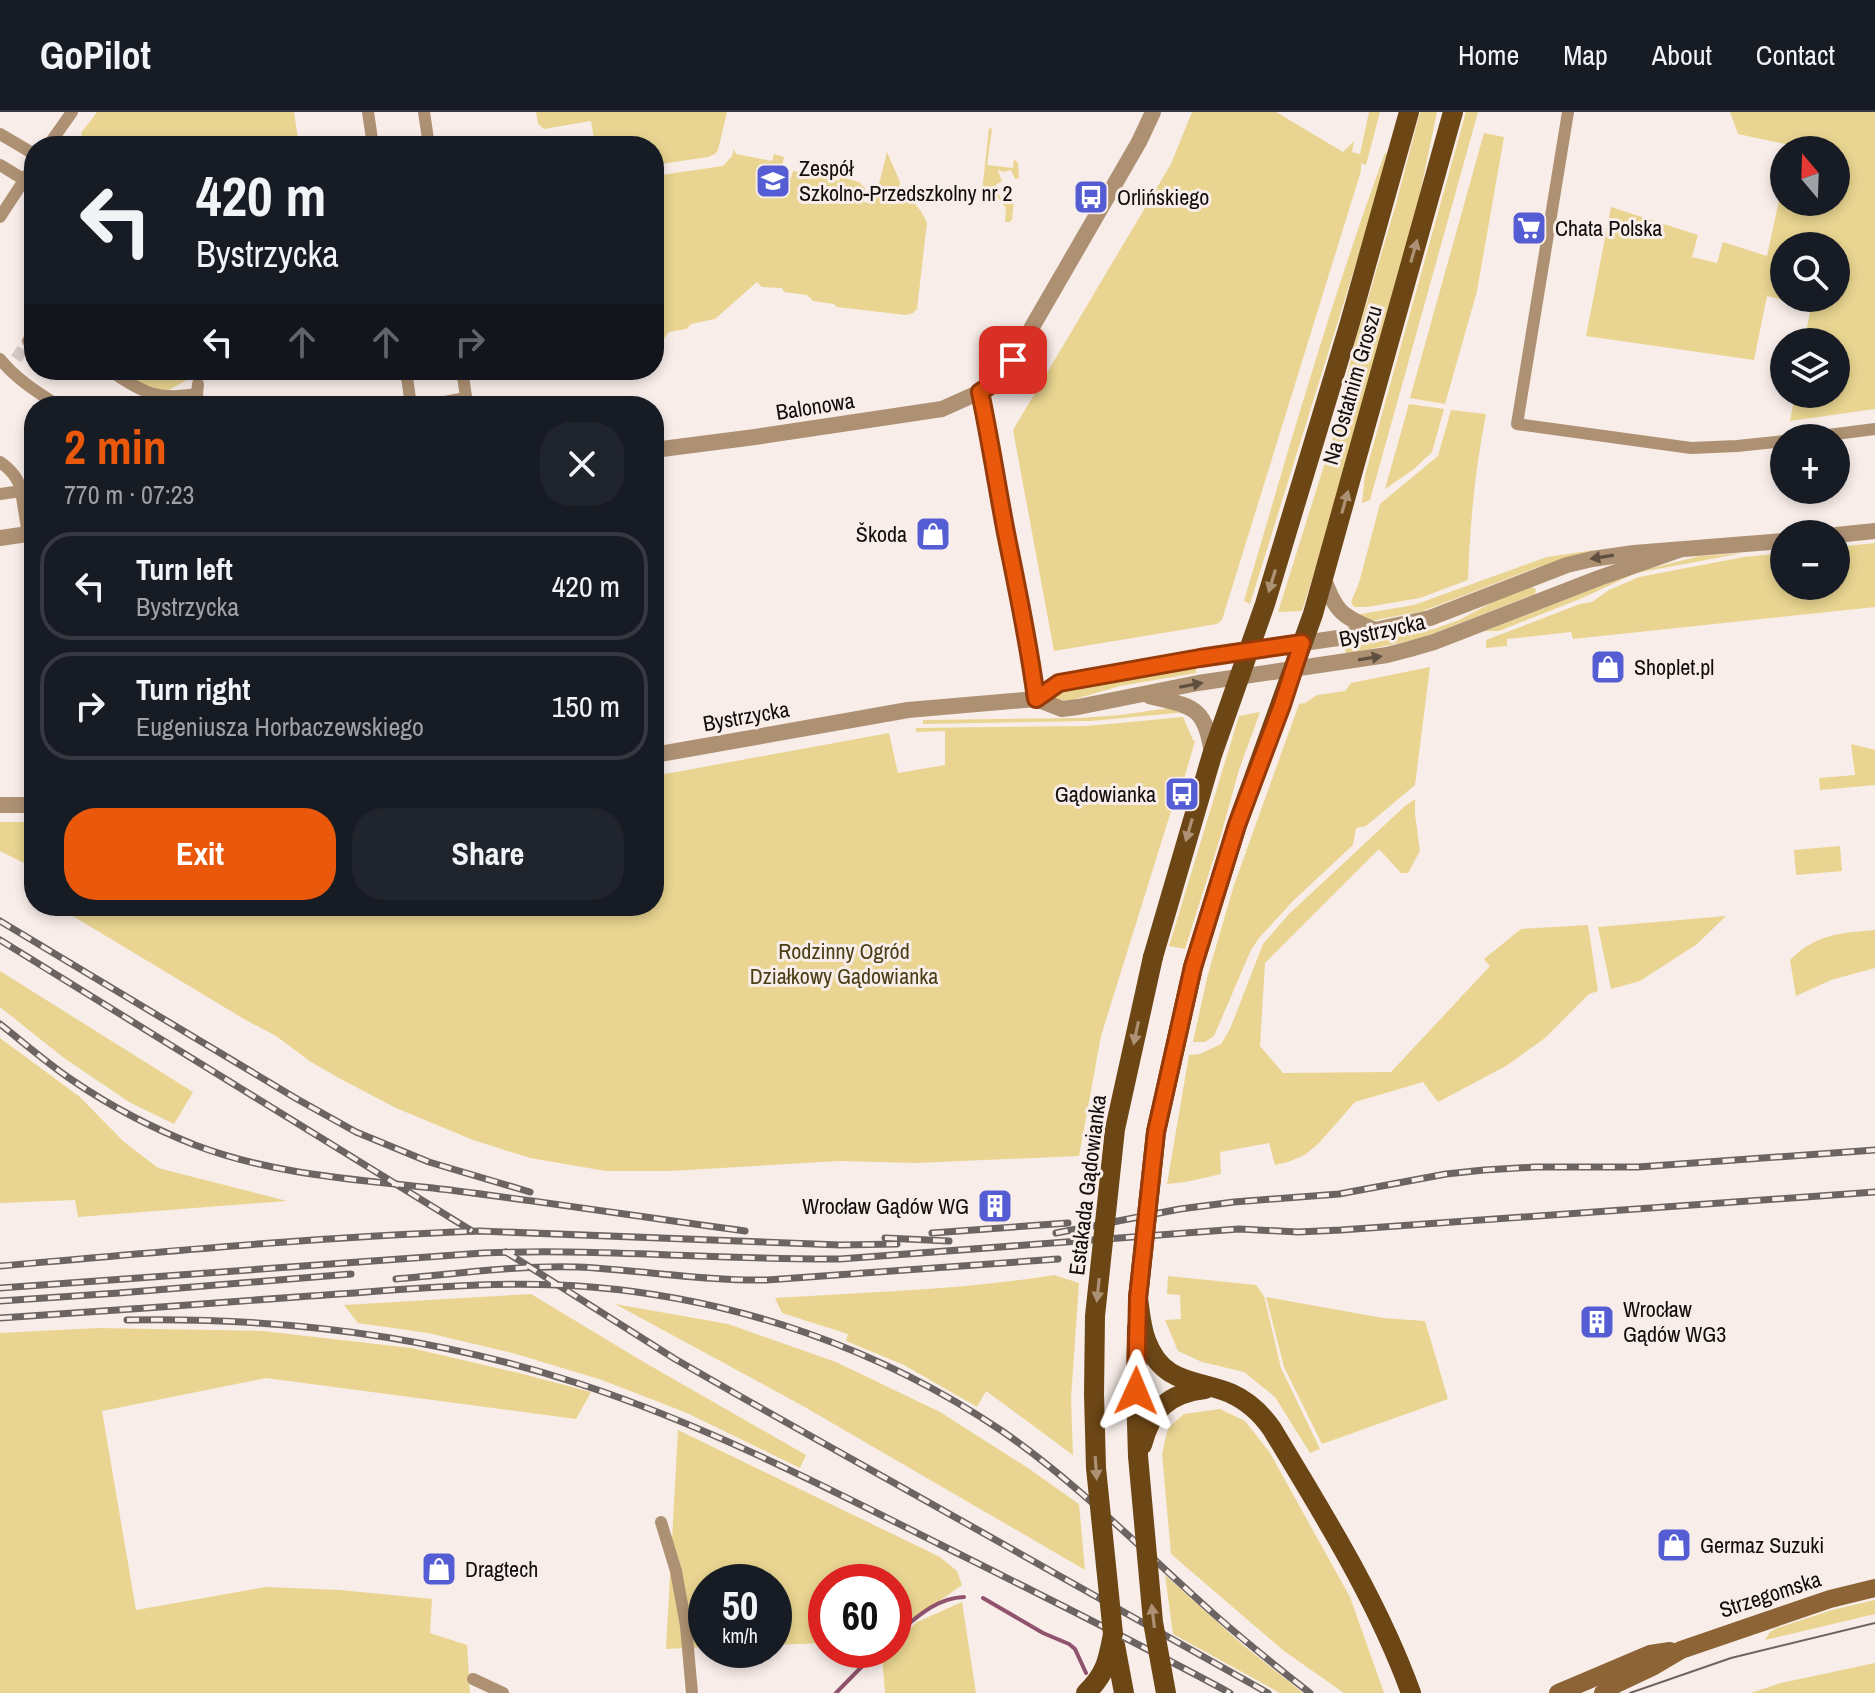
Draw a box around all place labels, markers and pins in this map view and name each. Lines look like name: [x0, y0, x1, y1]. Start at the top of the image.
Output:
place label: Zespół Szkolno-Przedszkolny nr 2: [799, 153, 1013, 208]
school or university icon: Zespół Szkolno-Przedszkolny nr 2: [754, 162, 792, 200]
bus stop icon: Orlińskiego: [1072, 178, 1110, 216]
place label: Orlińskiego: [1117, 182, 1209, 212]
supermarket icon: Chata Polska: [1510, 209, 1548, 247]
place label: Chata Polska: [1555, 213, 1662, 243]
pin: [979, 326, 1047, 394]
shop icon: Škoda: [914, 515, 952, 553]
place label: Škoda: [856, 519, 907, 549]
shop icon: Shoplet.pl: [1589, 648, 1627, 686]
place label: Shoplet.pl: [1634, 652, 1714, 682]
bus stop icon: Gądowianka: [1163, 775, 1201, 813]
place label: Gądowianka: [1055, 779, 1156, 809]
building icon: Wrocław Gądów WG: [976, 1187, 1014, 1225]
place label: Wrocław Gądów WG: [802, 1191, 969, 1221]
place label: Wrocław Gądów WG3: [1623, 1294, 1726, 1349]
building icon: Wrocław Gądów WG3: [1578, 1303, 1616, 1341]
shop icon: Germaz Suzuki: [1655, 1526, 1693, 1564]
place label: Germaz Suzuki: [1700, 1530, 1824, 1560]
shop icon: Dragtech: [420, 1550, 458, 1588]
place label: Dragtech: [465, 1554, 538, 1584]

